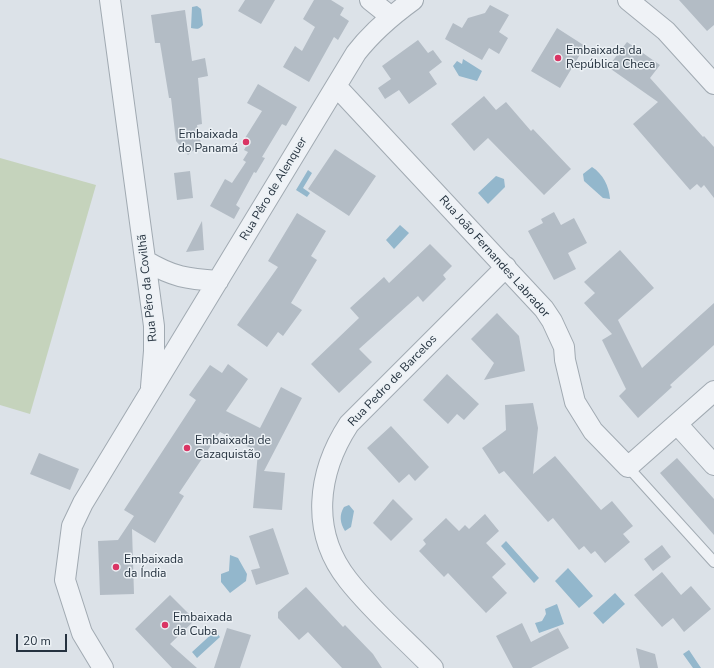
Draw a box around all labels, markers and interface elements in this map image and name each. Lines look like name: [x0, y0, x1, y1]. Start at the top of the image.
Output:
place label: Embaixada da República Checa: [566, 44, 655, 72]
marker: Embaixada da República Checa: [553, 53, 563, 63]
place label: Embaixada do Panamá: [178, 128, 238, 156]
street label: Rua Pêro de Alenquer: [237, 135, 311, 243]
marker: Embaixada do Panamá: [241, 137, 251, 147]
street label: Rua João Fernandes Labrador: [436, 193, 552, 321]
street label: Rua Pêro da Covilhã: [135, 233, 161, 343]
street label: Rua Pedro de Barcelos: [346, 332, 440, 430]
place label: Embaixada de Cazaquistão: [195, 434, 271, 462]
marker: Embaixada de Cazaquistão: [182, 443, 192, 453]
place label: Embaixada da Índia: [124, 553, 183, 581]
marker: Embaixada da Índia: [111, 562, 121, 572]
place label: Embaixada da Cuba: [173, 611, 232, 639]
marker: Embaixada da Cuba: [160, 620, 170, 630]
scale bar: [18, 626, 69, 652]
text: 20 m: [23, 633, 51, 649]

